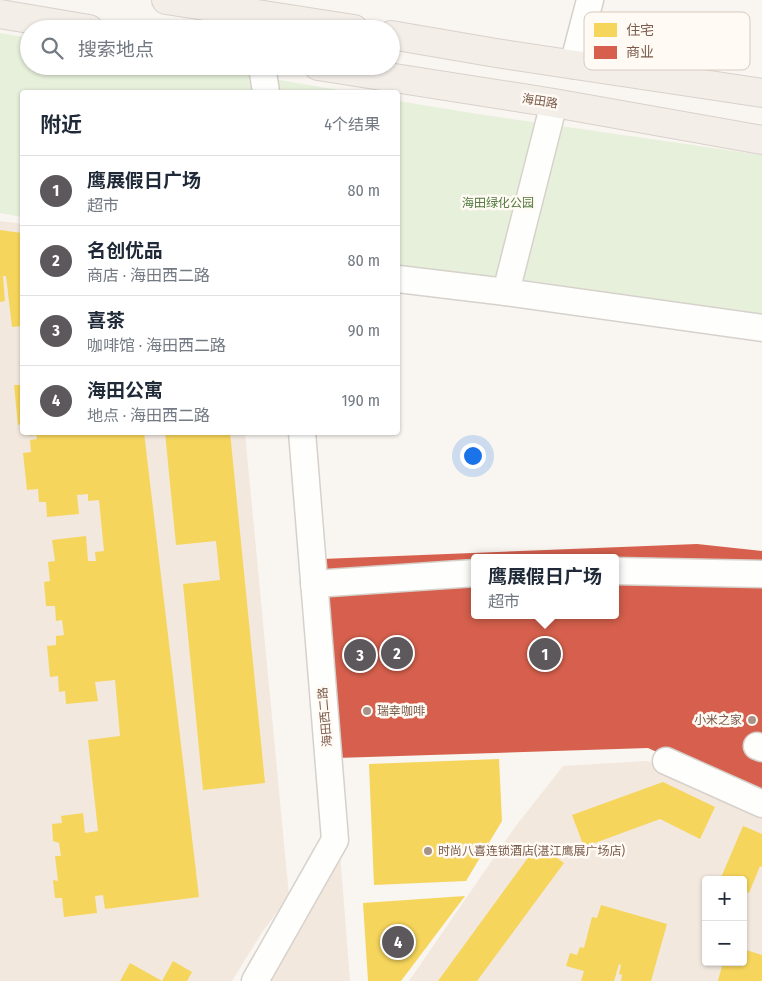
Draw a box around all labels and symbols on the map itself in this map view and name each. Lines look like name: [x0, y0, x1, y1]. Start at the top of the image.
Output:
legend: [584, 12, 750, 70]
text: 住宅: [626, 22, 654, 39]
text: 商业: [626, 44, 654, 61]
street label: 海田路: [521, 91, 559, 111]
park label: 海田绿化公园: [462, 196, 534, 210]
your location: [460, 443, 486, 469]
pin: 2: [381, 634, 413, 672]
pin: 1: [529, 635, 561, 673]
pin: 3: [344, 636, 376, 674]
street label: 海田西二路: [315, 686, 335, 748]
place label: 瑞幸咖啡: [377, 704, 425, 718]
marker: 瑞幸咖啡: [361, 705, 373, 717]
place label: 小米之家: [694, 713, 742, 727]
marker: 小米之家: [746, 714, 758, 726]
place label: 时尚八喜连锁酒店(湛江鹰展广场店): [438, 844, 626, 858]
marker: 时尚八喜连锁酒店(湛江鹰展广场店): [422, 845, 434, 857]
pin: 4: [382, 923, 414, 961]

